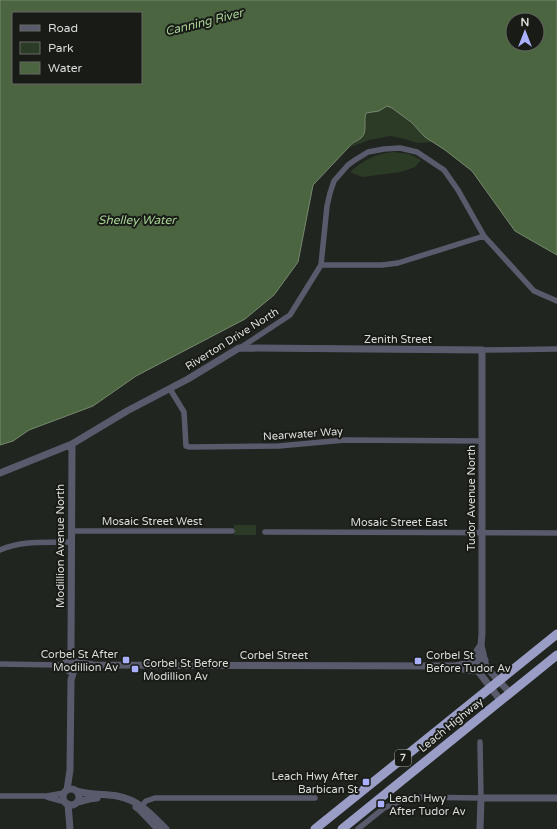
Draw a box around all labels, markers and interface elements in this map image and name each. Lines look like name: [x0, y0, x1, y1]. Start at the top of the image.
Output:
water label: Canning River: [164, 5, 246, 38]
legend: [12, 12, 142, 84]
north arrow: [505, 12, 545, 52]
text: N: [521, 16, 529, 29]
text: Road: [48, 21, 78, 35]
text: Park: [48, 41, 74, 55]
text: Water: [48, 61, 83, 75]
water label: Shelley Water: [98, 213, 177, 227]
street label: Riverton Drive North: [183, 305, 281, 373]
street label: Zenith Street: [364, 333, 432, 346]
street label: Nearwater Way: [263, 425, 343, 443]
street label: Tudor Avenue North: [465, 445, 478, 551]
street label: Modillion Avenue North: [54, 484, 67, 608]
street label: Mosaic Street West: [102, 515, 202, 528]
street label: Mosaic Street East: [351, 516, 447, 529]
place label: Corbel St After Modillion Av: [41, 648, 119, 674]
street label: Corbel Street: [240, 649, 308, 662]
place label: Corbel St Before Tudor Av: [426, 649, 511, 675]
marker: Corbel St After Modillion Av: [121, 655, 131, 665]
marker: Corbel St Before Tudor Av: [413, 656, 423, 666]
place label: Corbel St Before Modillion Av: [143, 657, 228, 683]
marker: Corbel St Before Modillion Av: [130, 664, 140, 674]
street label: Leach Highway: [416, 695, 486, 755]
road number: 7: [395, 750, 411, 766]
place label: Leach Hwy After Barbican St: [272, 770, 359, 796]
marker: Leach Hwy After Barbican St: [361, 777, 371, 787]
place label: Leach Hwy After Tudor Av: [389, 792, 466, 818]
marker: Leach Hwy After Tudor Av: [376, 799, 386, 809]

